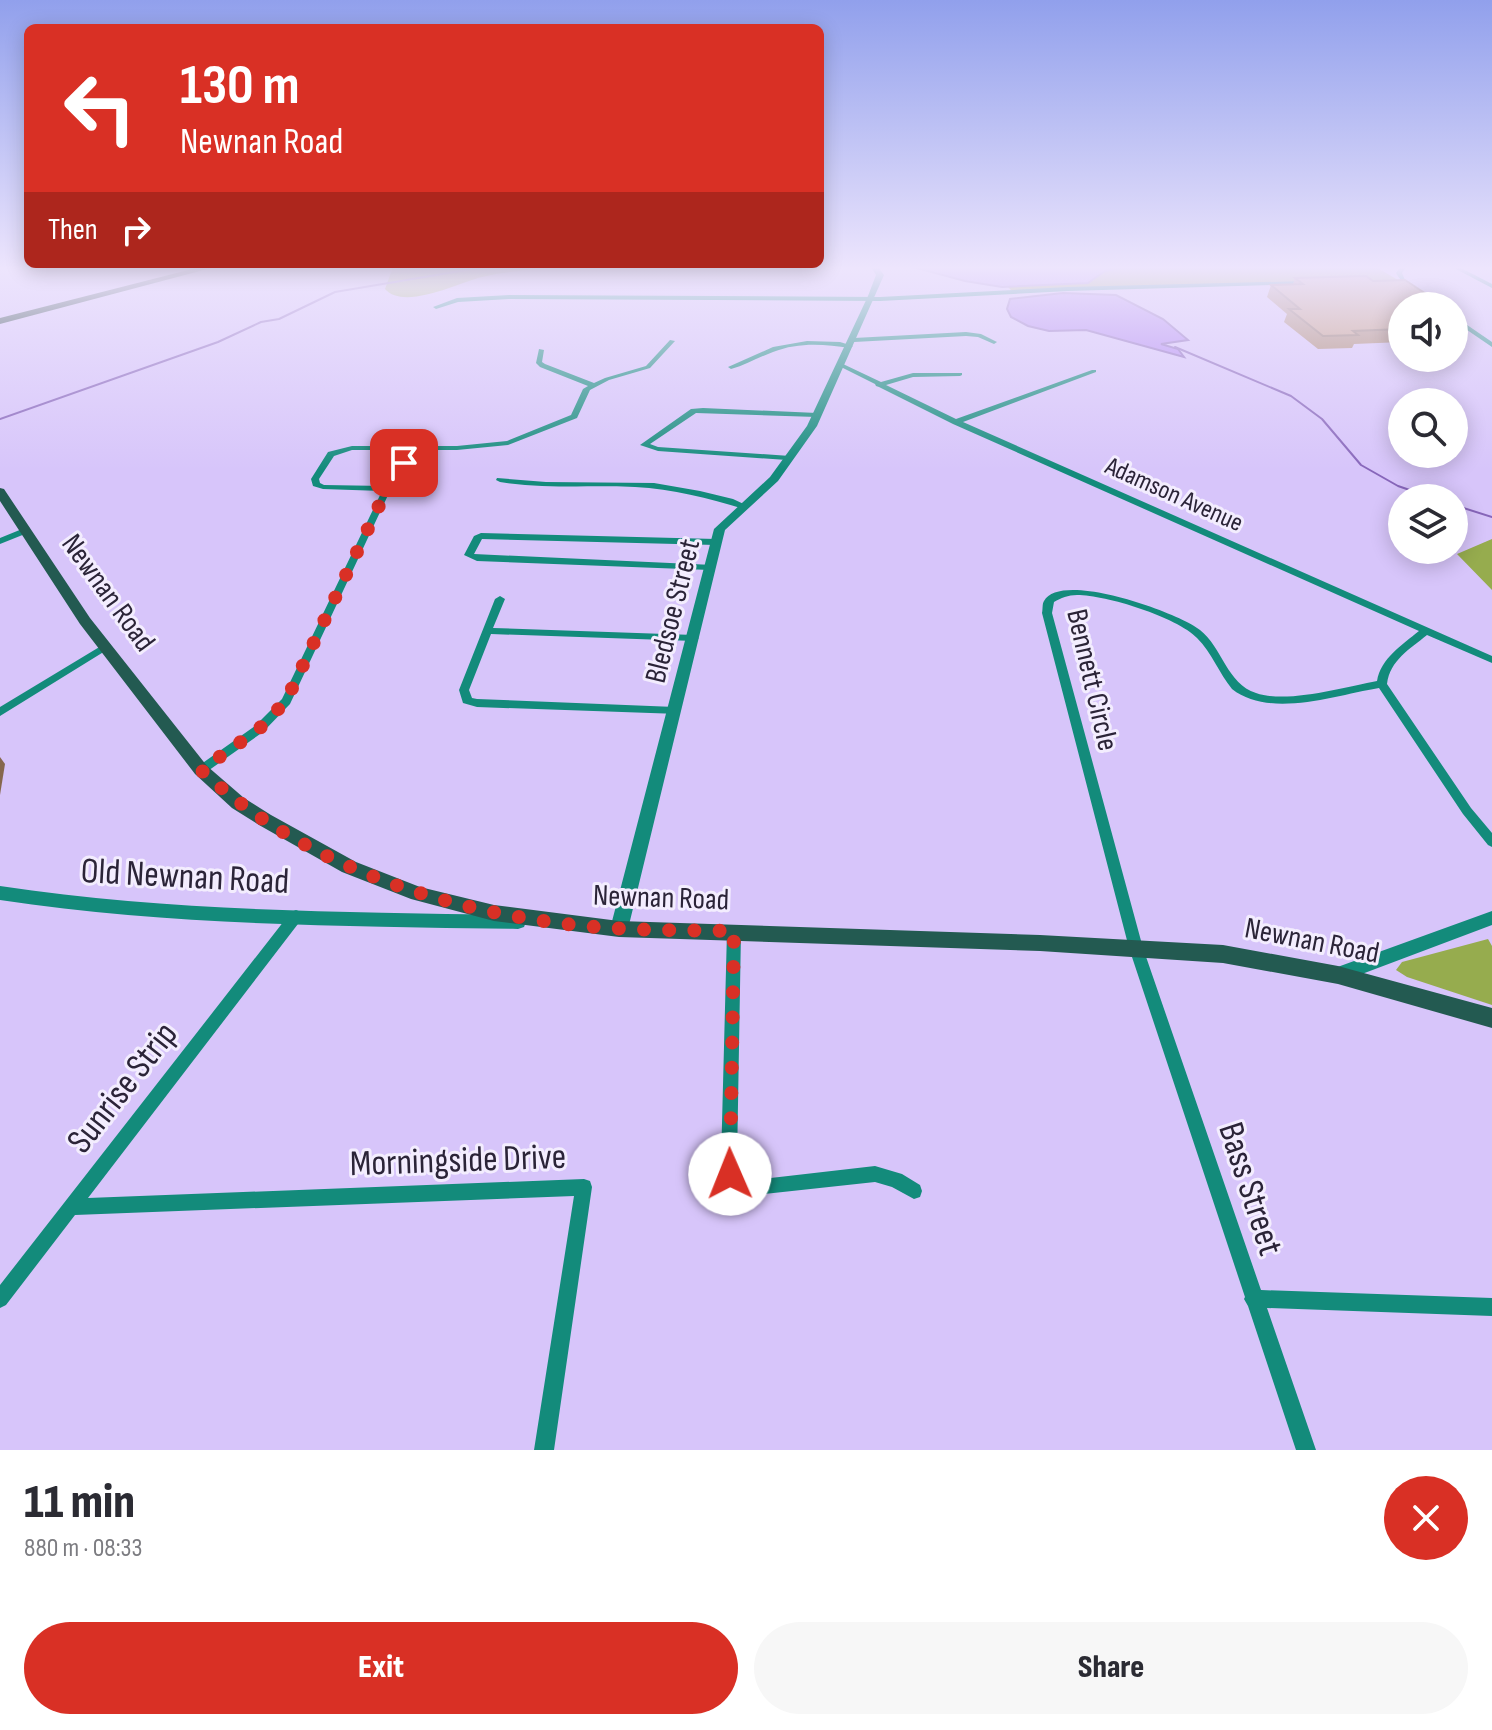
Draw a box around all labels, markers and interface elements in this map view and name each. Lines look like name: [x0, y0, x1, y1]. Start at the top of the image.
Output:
text: 130 m: [180, 53, 300, 120]
icon: left: [48, 56, 152, 160]
text: Newnan Road: [180, 121, 343, 164]
icon: right: [114, 208, 158, 252]
text: Then: [48, 212, 98, 248]
map controls: [1388, 292, 1468, 564]
button: sound: [1388, 292, 1468, 372]
button: search: [1388, 388, 1468, 468]
pin: [370, 429, 438, 497]
icon: arrive: [382, 441, 426, 485]
street label: Adamson Avenue: [1100, 450, 1248, 539]
button: layers: [1388, 484, 1468, 564]
street label: Newnan Road: [53, 527, 163, 659]
street label: Bledsoe Street: [638, 535, 708, 687]
street label: Bennett Circle: [1058, 606, 1126, 754]
street label: Old Newnan Road: [80, 850, 290, 904]
street label: Newnan Road: [592, 878, 730, 918]
street label: Newnan Road: [1242, 910, 1382, 972]
street label: Sunrise Strip: [59, 1014, 187, 1162]
street label: Bass Street: [1208, 1117, 1292, 1261]
position arrow: [688, 1132, 772, 1216]
street label: Morningside Drive: [349, 1136, 567, 1186]
text: 11 min: [24, 1474, 135, 1531]
button: close: [1384, 1476, 1468, 1560]
text: 880 m · 08:33: [24, 1533, 142, 1564]
button: Exit: [24, 1622, 738, 1714]
button: Share: [754, 1622, 1468, 1714]

